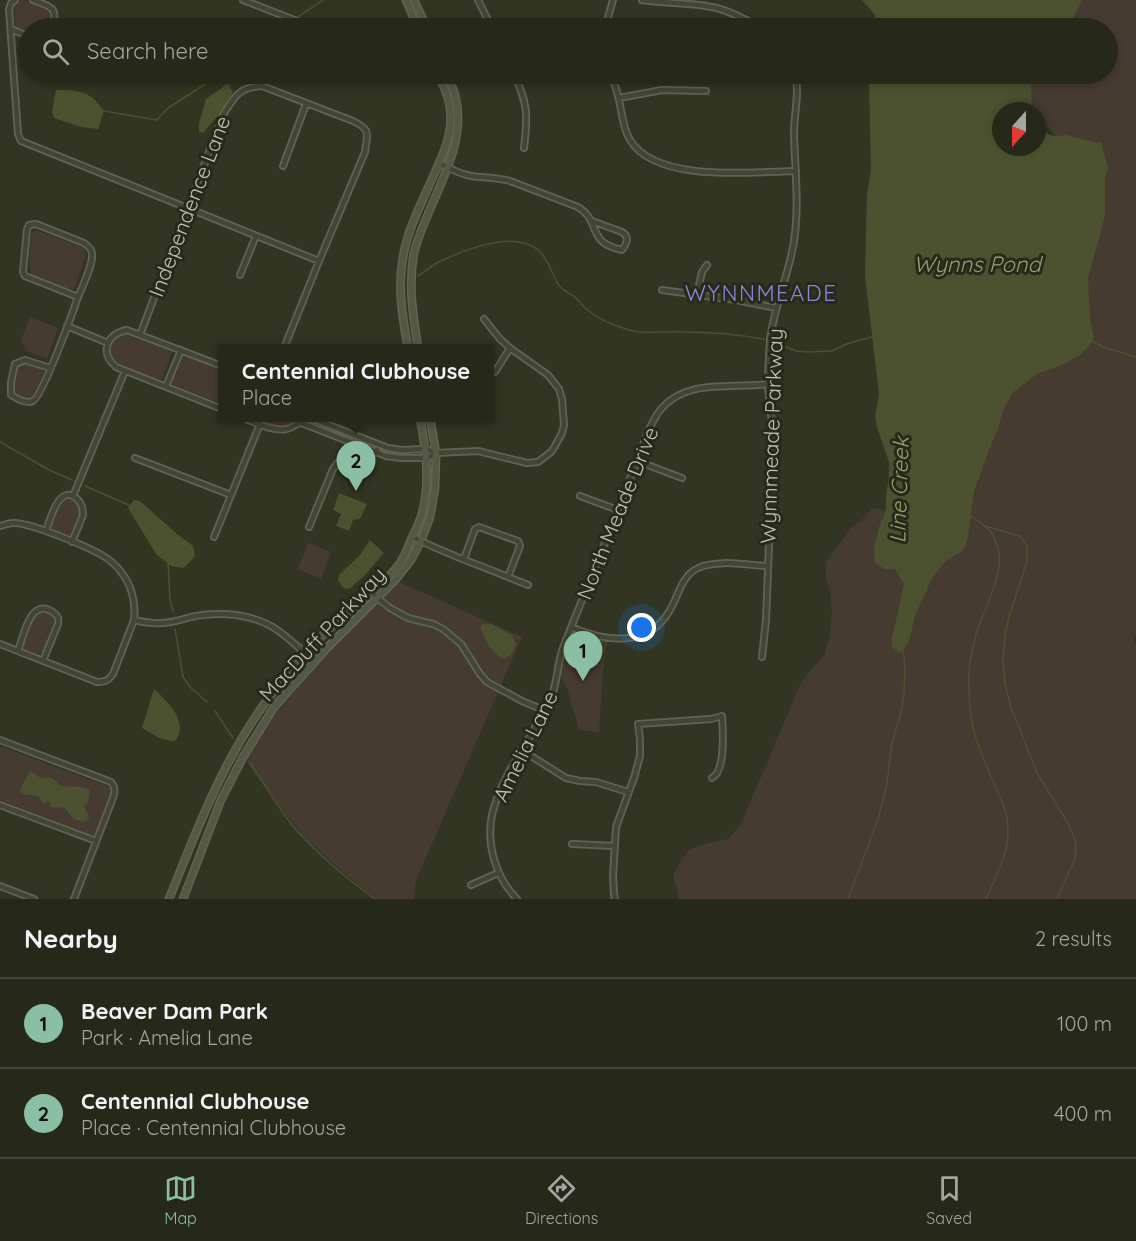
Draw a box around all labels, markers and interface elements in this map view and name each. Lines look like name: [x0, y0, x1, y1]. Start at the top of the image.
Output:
search box: [18, 18, 1118, 84]
icon: search: [39, 35, 72, 68]
text: Search here: [87, 37, 208, 65]
north arrow: [992, 102, 1046, 156]
street label: Independence Lane: [142, 112, 236, 300]
water label: Wynns Pond: [913, 250, 1044, 278]
district label: WYNNMEADE: [685, 279, 837, 307]
street label: Wynnmeade Parkway: [754, 328, 788, 544]
popup: [218, 344, 494, 422]
text: Centennial Clubhouse: [242, 357, 470, 385]
text: Place: [242, 385, 292, 410]
street label: North Meade Drive: [571, 423, 663, 603]
water label: Line Creek: [883, 434, 915, 544]
pin: 2: [336, 442, 376, 491]
street label: MacDuff Parkway: [253, 562, 391, 706]
your location: [627, 613, 656, 642]
pin: 1: [564, 632, 602, 681]
street label: Amelia Lane: [487, 686, 563, 806]
text: Nearby: [24, 922, 118, 955]
text: 2 results: [1035, 926, 1112, 951]
text: Beaver Dam Park: [81, 997, 268, 1025]
text: 1: [40, 1011, 47, 1036]
text: 100 m: [1057, 1011, 1112, 1036]
text: Park · Amelia Lane: [81, 1025, 253, 1050]
text: Centennial Clubhouse: [81, 1087, 310, 1115]
text: 2: [38, 1101, 49, 1126]
text: 400 m: [1054, 1101, 1112, 1126]
text: Place · Centennial Clubhouse: [81, 1115, 346, 1140]
tab: Map: [164, 1172, 197, 1228]
tab: Directions: [525, 1172, 598, 1228]
tab: Saved: [926, 1172, 972, 1228]

